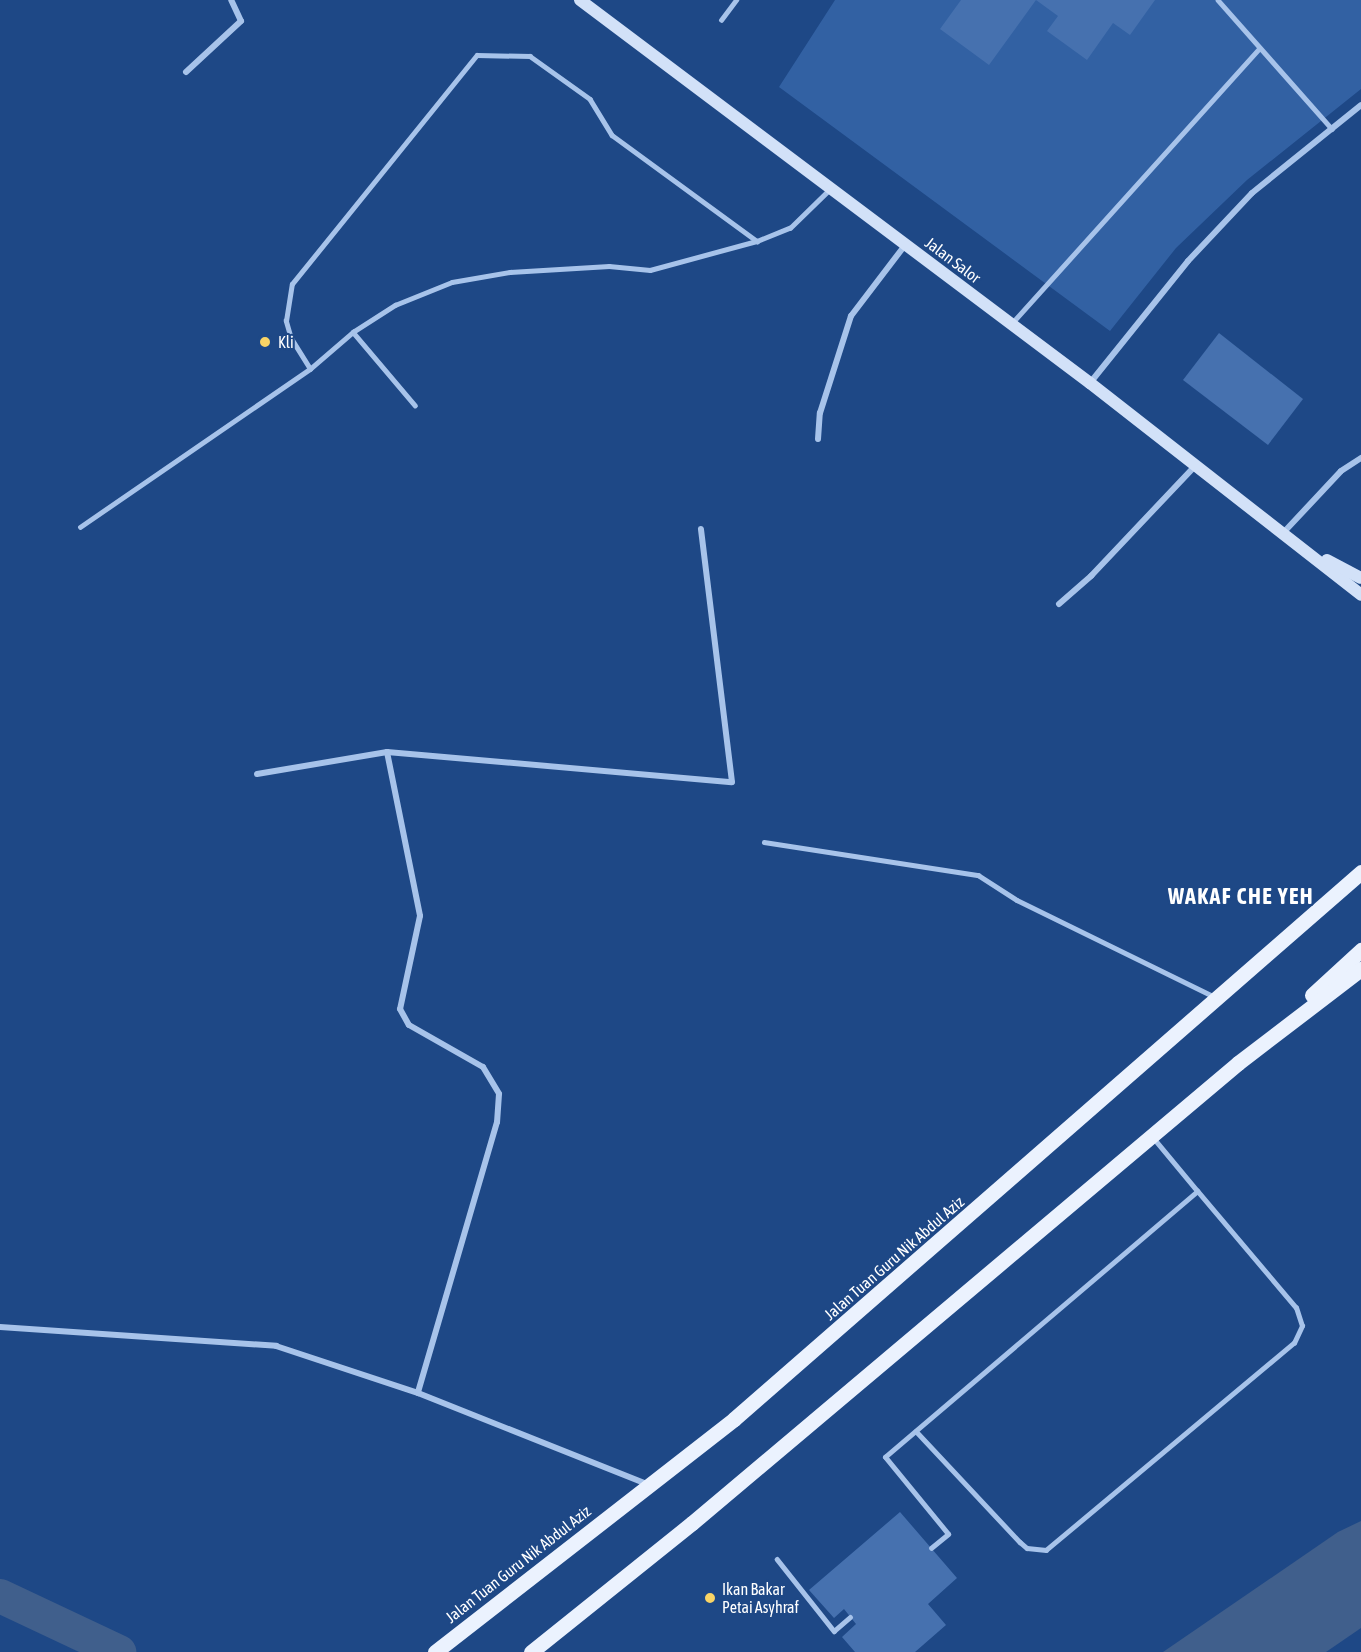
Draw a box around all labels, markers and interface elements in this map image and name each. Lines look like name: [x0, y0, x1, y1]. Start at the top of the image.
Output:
street label: Jalan Salor: [921, 233, 985, 287]
place label: Kli: [278, 332, 294, 352]
marker: Kli: [256, 333, 274, 351]
district label: WAKAF CHE YEH: [1168, 884, 1314, 910]
street label: Jalan Tuan Guru Nik Abdul Aziz: [820, 1192, 968, 1324]
street label: Jalan Tuan Guru Nik Abdul Aziz: [442, 1501, 594, 1627]
place label: Ikan Bakar Petai Asyhraf: [722, 1579, 799, 1617]
marker: Ikan Bakar Petai Asyhraf: [703, 1591, 717, 1605]

